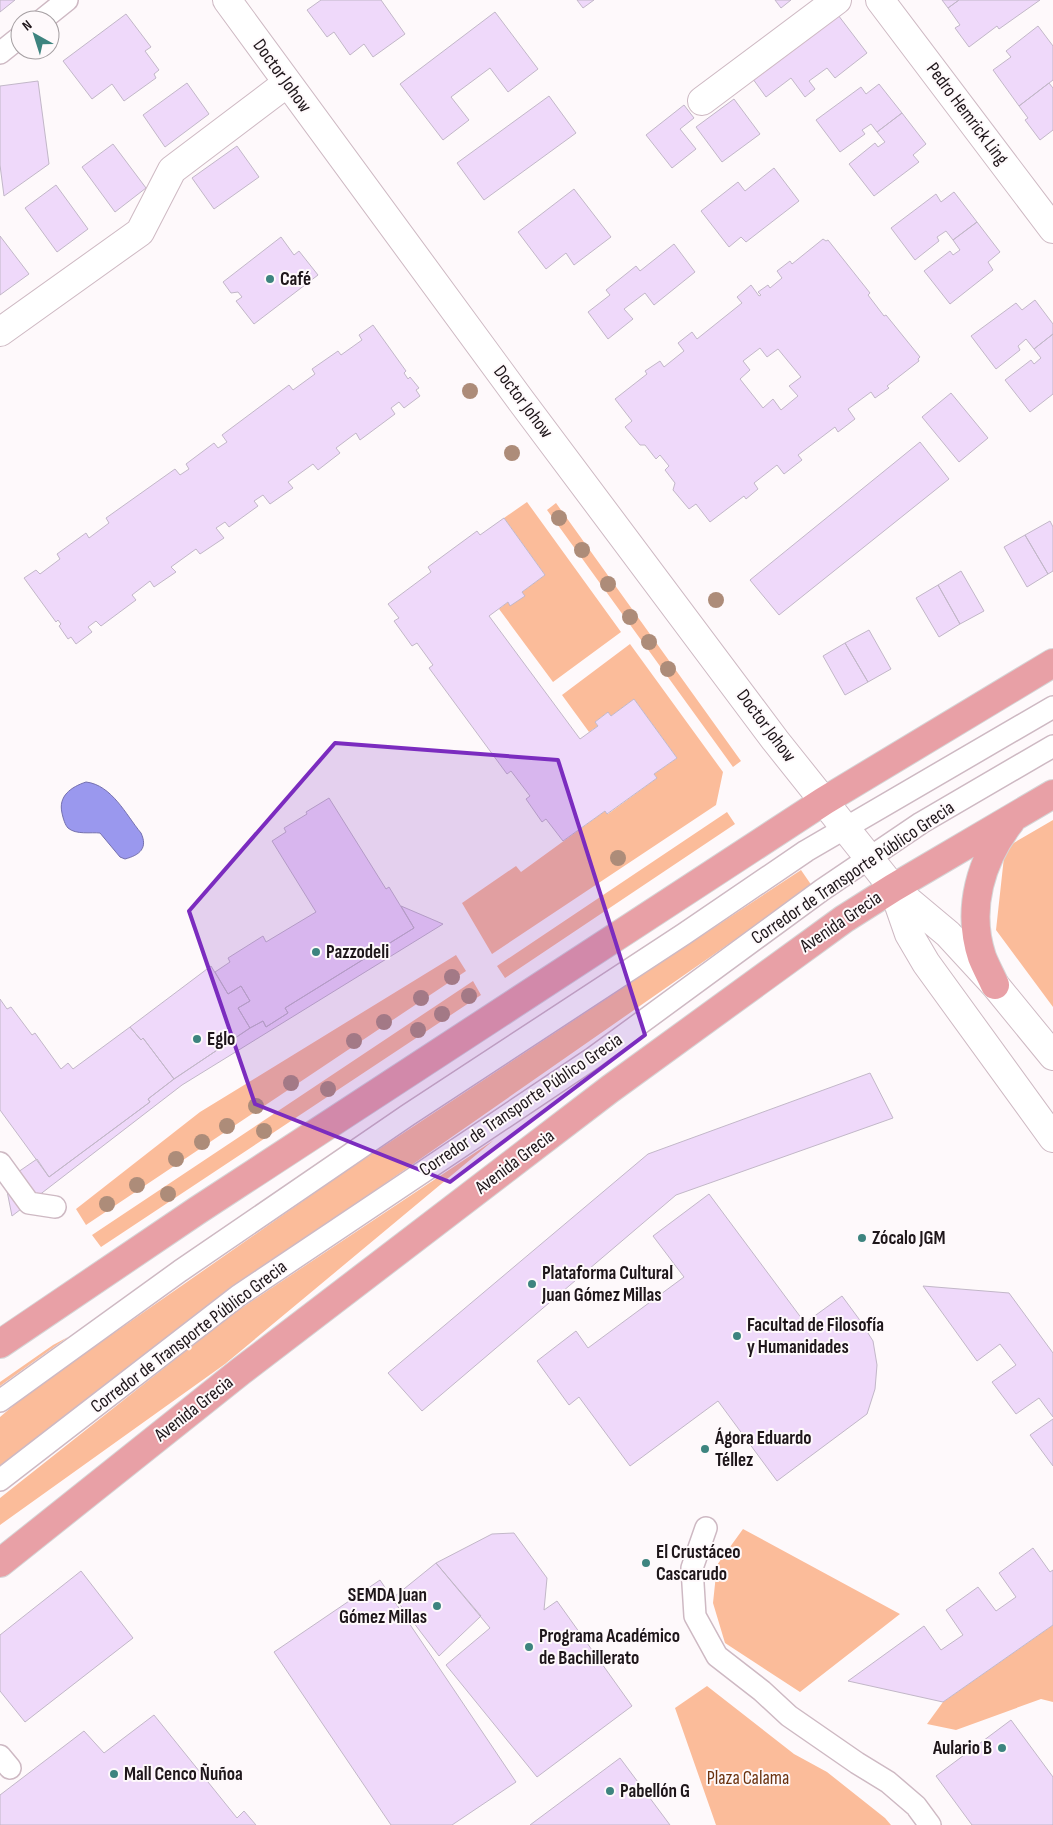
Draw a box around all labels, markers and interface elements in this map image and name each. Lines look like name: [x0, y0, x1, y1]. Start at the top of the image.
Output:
north arrow: [10, 10, 60, 60]
text: N: [19, 16, 35, 34]
street label: Doctor Johow: [248, 35, 317, 117]
street label: Pedro Hemrick Ling: [921, 58, 1013, 170]
place label: Café: [280, 268, 311, 291]
marker: Café: [264, 273, 276, 285]
street label: Doctor Johow: [488, 361, 558, 443]
street label: Doctor Johow: [731, 685, 801, 767]
street label: Corredor de Transporte Público Grecia: [747, 796, 959, 950]
street label: Avenida Grecia: [795, 886, 886, 958]
place label: Pazzodeli: [326, 941, 389, 964]
marker: Pazzodeli: [310, 946, 322, 958]
place label: Eglo: [207, 1028, 235, 1051]
street label: Corredor de Transporte Público Grecia: [415, 1028, 627, 1182]
marker: Eglo: [191, 1033, 203, 1045]
street label: Avenida Grecia: [470, 1125, 559, 1200]
place label: Zócalo JGM: [872, 1227, 945, 1250]
marker: Zócalo JGM: [856, 1232, 868, 1244]
street label: Corredor de Transporte Público Grecia: [86, 1256, 292, 1418]
place label: Plataforma Cultural Juan Gómez Millas: [541, 1262, 673, 1307]
marker: Plataforma Cultural Juan Gómez Millas: [526, 1278, 538, 1290]
place label: Facultad de Filosofía y Humanidades: [747, 1314, 884, 1359]
marker: Facultad de Filosofía y Humanidades: [731, 1330, 743, 1342]
street label: Avenida Grecia: [149, 1371, 238, 1447]
place label: Ágora Eduardo Téllez: [714, 1427, 811, 1472]
marker: Ágora Eduardo Téllez: [699, 1443, 711, 1455]
place label: El Crustáceo Cascarudo: [656, 1541, 741, 1586]
marker: El Crustáceo Cascarudo: [640, 1557, 652, 1569]
place label: SEMDA Juan Gómez Millas: [339, 1584, 427, 1629]
marker: SEMDA Juan Gómez Millas: [431, 1600, 443, 1612]
place label: Programa Académico de Bachillerato: [539, 1625, 680, 1670]
marker: Programa Académico de Bachillerato: [523, 1641, 535, 1653]
place label: Aulario B: [932, 1737, 992, 1760]
marker: Aulario B: [996, 1742, 1008, 1754]
place label: Mall Cenco Ñuñoa: [124, 1763, 243, 1786]
park label: Plaza Calama: [707, 1767, 789, 1790]
marker: Mall Cenco Ñuñoa: [108, 1768, 120, 1780]
place label: Pabellón G: [620, 1780, 690, 1803]
marker: Pabellón G: [604, 1785, 616, 1797]

